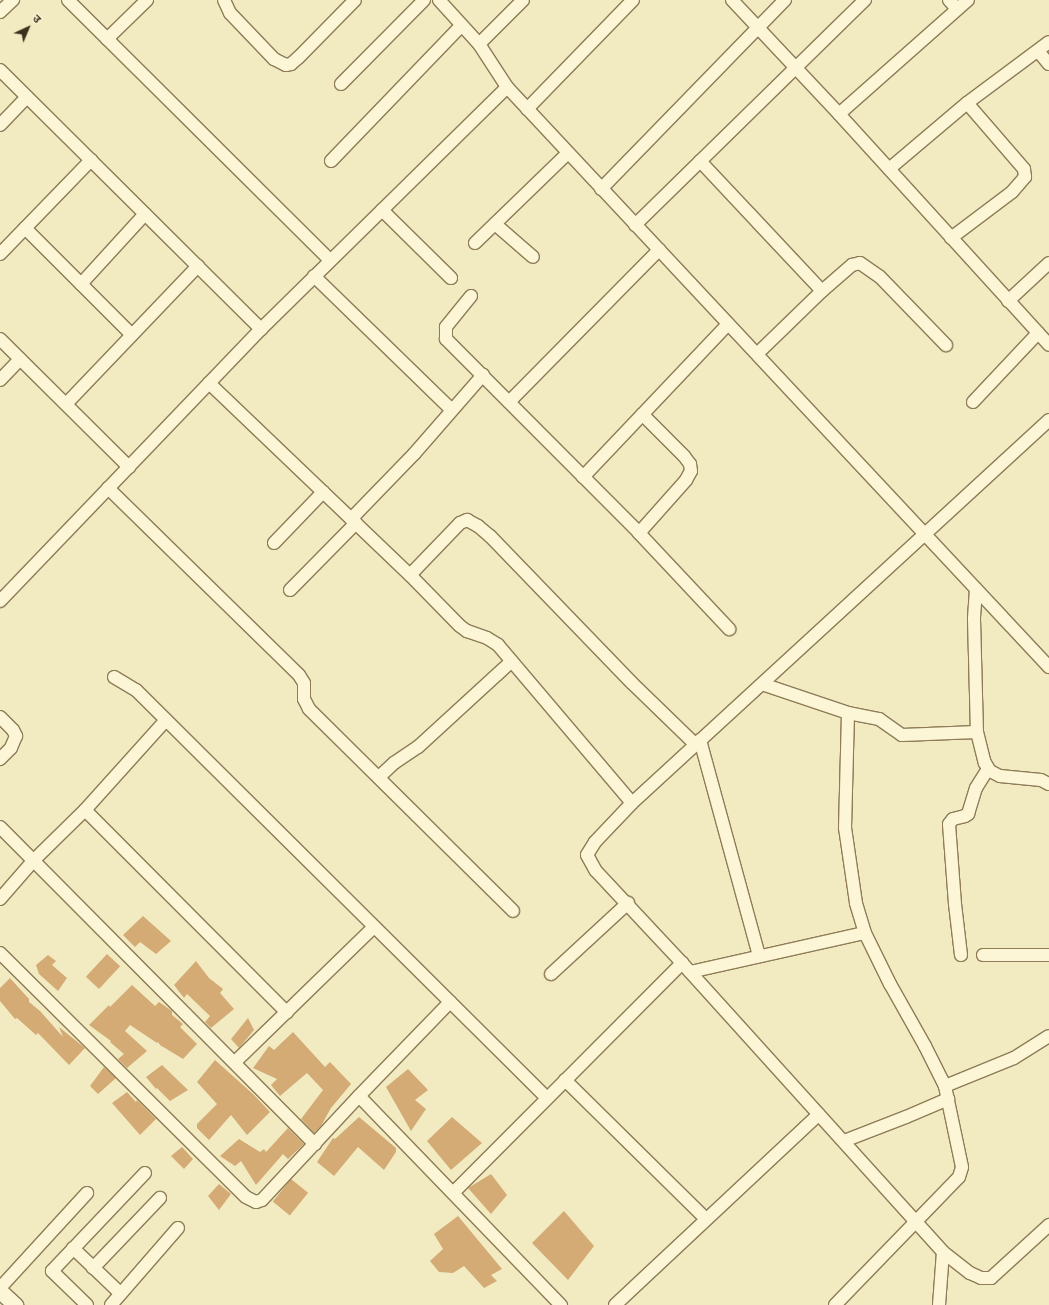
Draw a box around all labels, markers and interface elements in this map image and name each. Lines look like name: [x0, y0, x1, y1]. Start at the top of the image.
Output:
north arrow: [8, 8, 48, 48]
text: उ: [29, 12, 44, 27]

